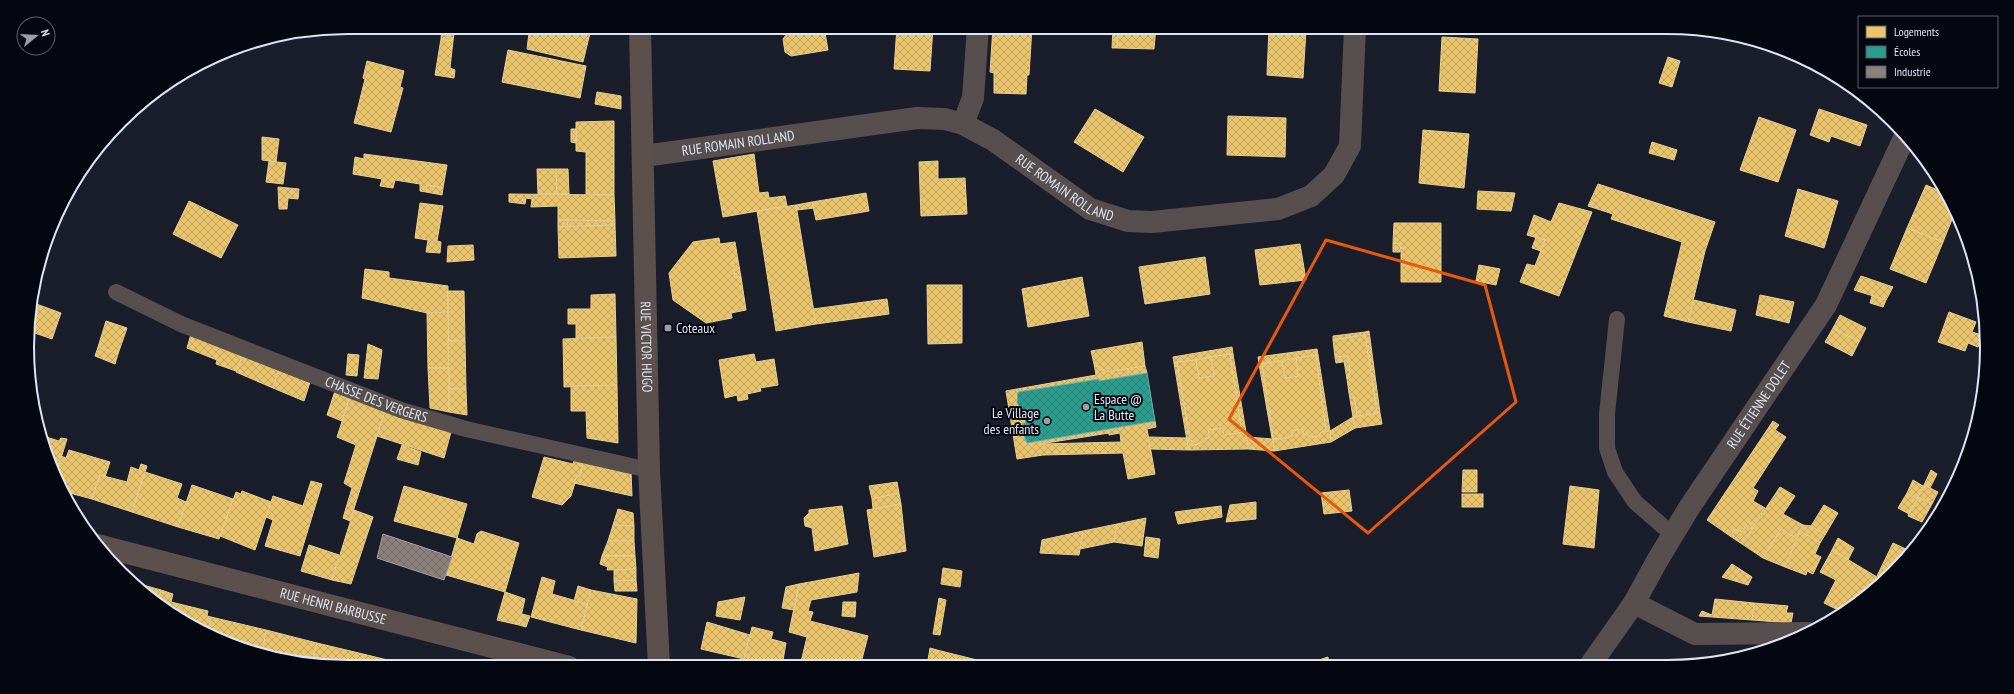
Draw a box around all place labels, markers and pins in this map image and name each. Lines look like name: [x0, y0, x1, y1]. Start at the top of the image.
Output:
place label: Coteaux: [676, 319, 715, 337]
marker: Coteaux: [663, 323, 673, 333]
place label: Espace @ La Butte: [1094, 390, 1142, 424]
marker: Espace @ La Butte: [1081, 402, 1091, 412]
place label: Le Village des enfants: [984, 404, 1039, 438]
marker: Le Village des enfants: [1042, 416, 1052, 426]

